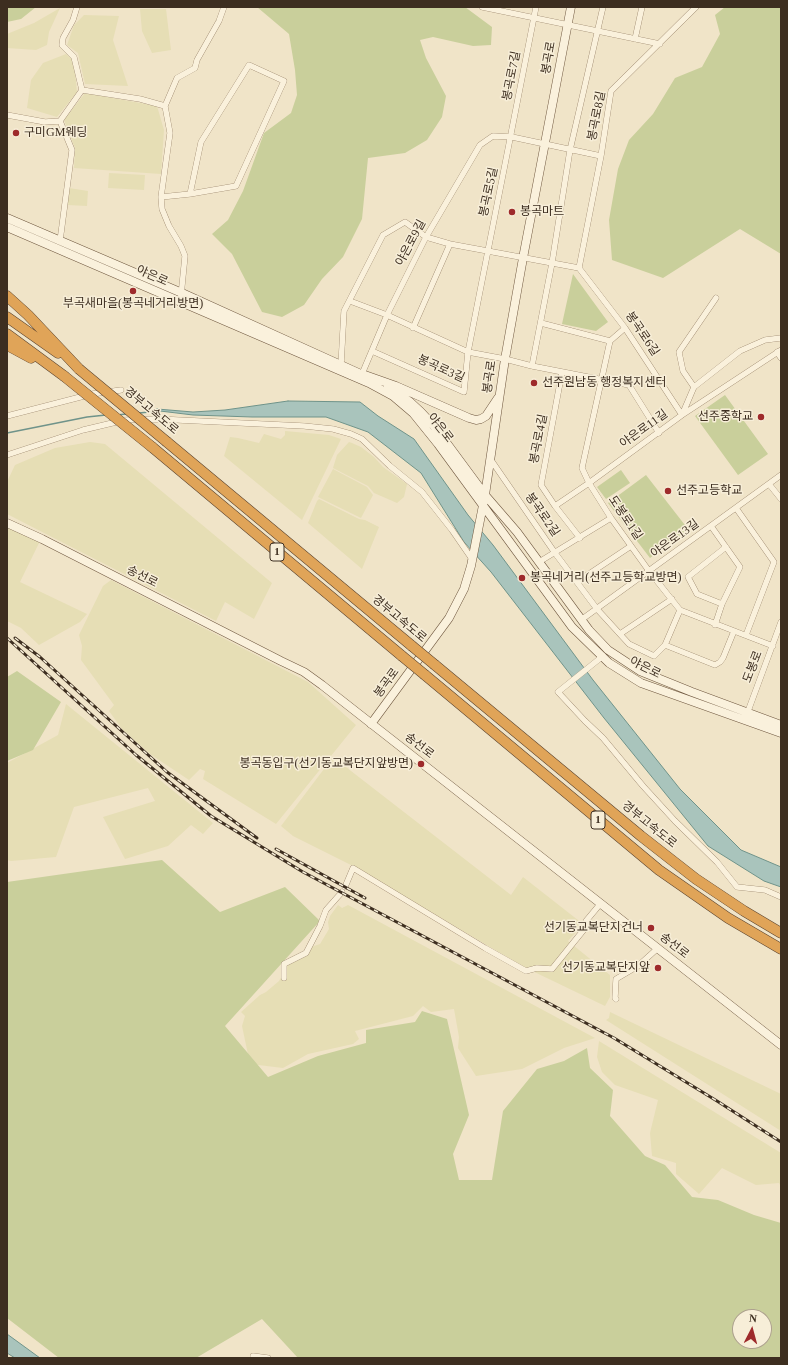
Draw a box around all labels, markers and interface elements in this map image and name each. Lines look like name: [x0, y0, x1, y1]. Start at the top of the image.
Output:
street label: 봉곡로: [539, 40, 559, 76]
street label: 봉곡로7길: [500, 50, 524, 102]
street label: 봉곡로8길: [585, 90, 609, 142]
place label: 구미GM웨딩: [24, 126, 87, 140]
marker: 구미GM웨딩: [11, 128, 21, 138]
street label: 봉곡로5길: [477, 166, 501, 218]
place label: 봉곡마트: [520, 205, 564, 219]
marker: 봉곡마트: [507, 207, 517, 217]
street label: 야은로9길: [393, 217, 429, 269]
street label: 야은로: [134, 263, 170, 289]
marker: 부곡새마을(봉곡네거리방면): [128, 286, 138, 296]
place label: 부곡새마을(봉곡네거리방면): [63, 297, 203, 311]
street label: 봉곡로6길: [622, 309, 662, 359]
street label: 봉곡로3길: [415, 352, 467, 386]
street label: 봉곡로: [481, 360, 499, 394]
place label: 선주원남동 행정복지센터: [542, 376, 666, 390]
marker: 선주원남동 행정복지센터: [529, 378, 539, 388]
street label: 경부고속도로: [121, 384, 181, 438]
street label: 야은로11길: [617, 407, 671, 451]
place label: 선주중학교: [698, 410, 753, 424]
street label: 야은로: [424, 411, 456, 445]
marker: 선주중학교: [756, 412, 766, 422]
street label: 봉곡로4길: [527, 413, 551, 465]
place label: 선주고등학교: [676, 484, 742, 498]
marker: 선주고등학교: [663, 486, 673, 496]
street label: 봉곡로2길: [522, 490, 562, 540]
street label: 도봉로1길: [605, 493, 645, 543]
street label: 야은로13길: [648, 517, 702, 561]
road number: 1: [270, 543, 284, 561]
street label: 송선로: [124, 563, 160, 591]
place label: 봉곡네거리(선주고등학교방면): [530, 571, 682, 585]
marker: 봉곡네거리(선주고등학교방면): [517, 573, 527, 583]
street label: 경부고속도로: [369, 592, 429, 646]
street label: 도봉로: [740, 649, 766, 685]
street label: 야은로: [627, 654, 663, 682]
street label: 봉곡로: [371, 665, 403, 701]
street label: 송선로: [402, 730, 436, 762]
place label: 봉곡동입구(선기동교복단지앞방면): [239, 757, 413, 771]
marker: 봉곡동입구(선기동교복단지앞방면): [416, 759, 426, 769]
street label: 경부고속도로: [619, 799, 679, 851]
road number: 1: [591, 811, 605, 829]
place label: 선기동교복단지건너: [544, 921, 643, 935]
marker: 선기동교복단지건너: [646, 923, 656, 933]
street label: 송선로: [657, 930, 691, 962]
place label: 선기동교복단지앞: [562, 961, 650, 975]
marker: 선기동교복단지앞: [653, 963, 663, 973]
north arrow: [732, 1309, 772, 1349]
text: N: [749, 1312, 758, 1324]

